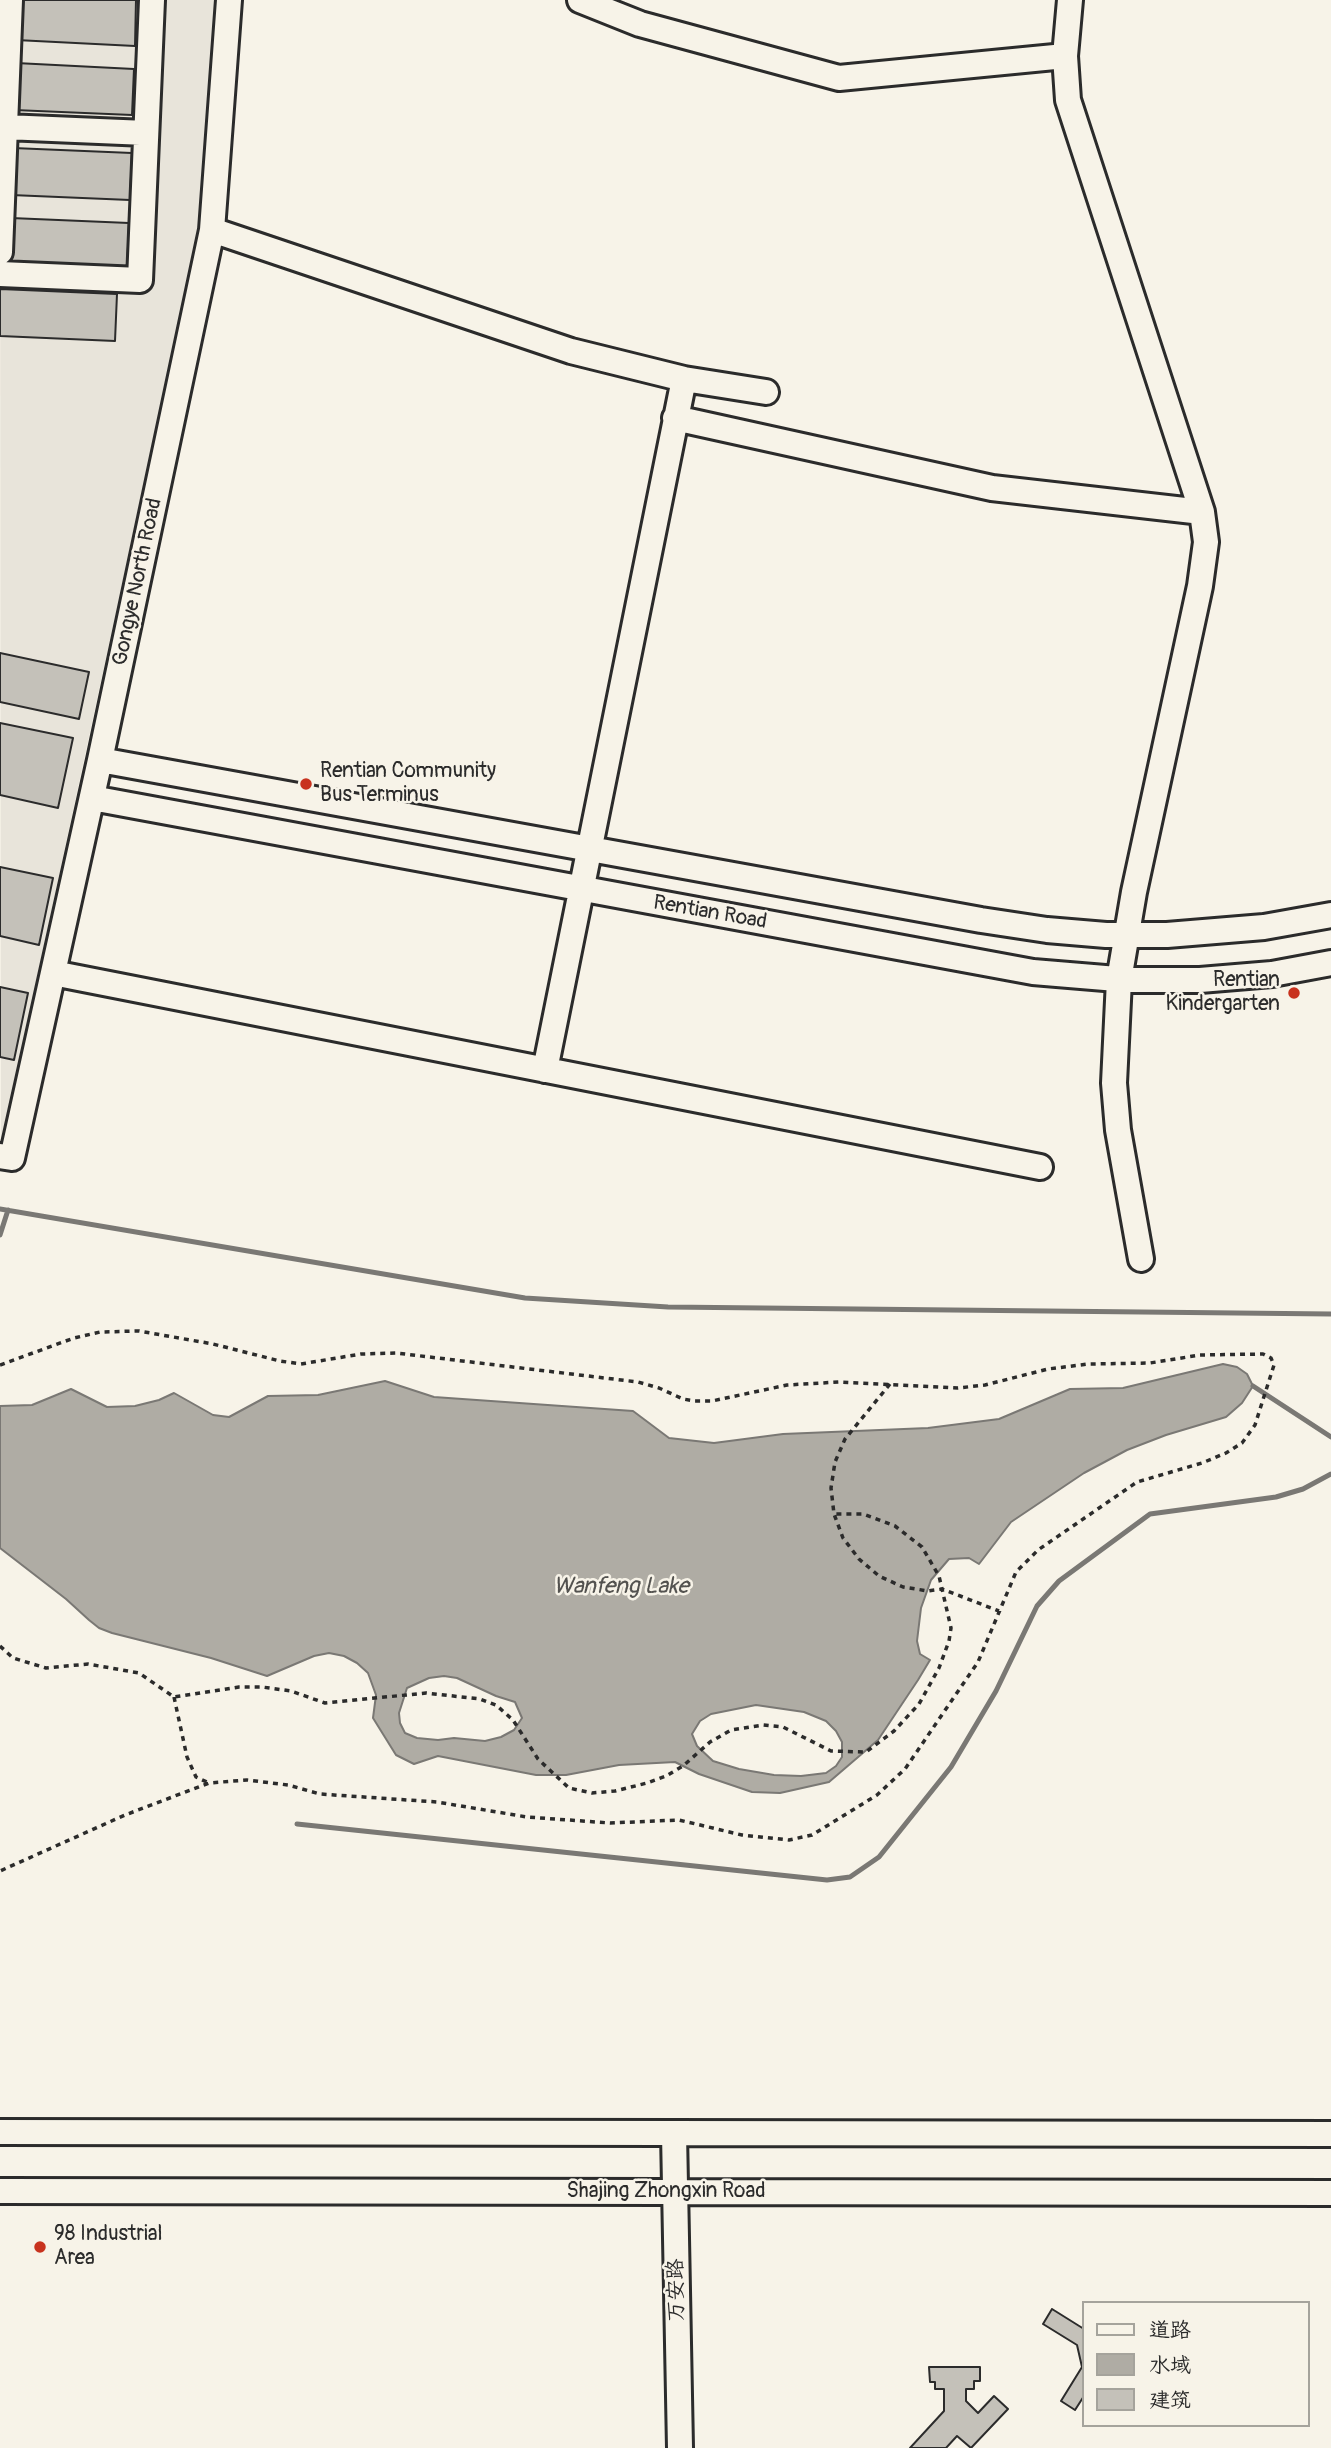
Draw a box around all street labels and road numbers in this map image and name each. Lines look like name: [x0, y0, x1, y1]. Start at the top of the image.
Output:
street label: Gongye North Road: [108, 496, 168, 668]
street label: Rentian Road: [651, 891, 769, 935]
street label: Shajing Zhongxin Road: [567, 2179, 765, 2205]
street label: 万安路: [664, 2258, 690, 2322]

